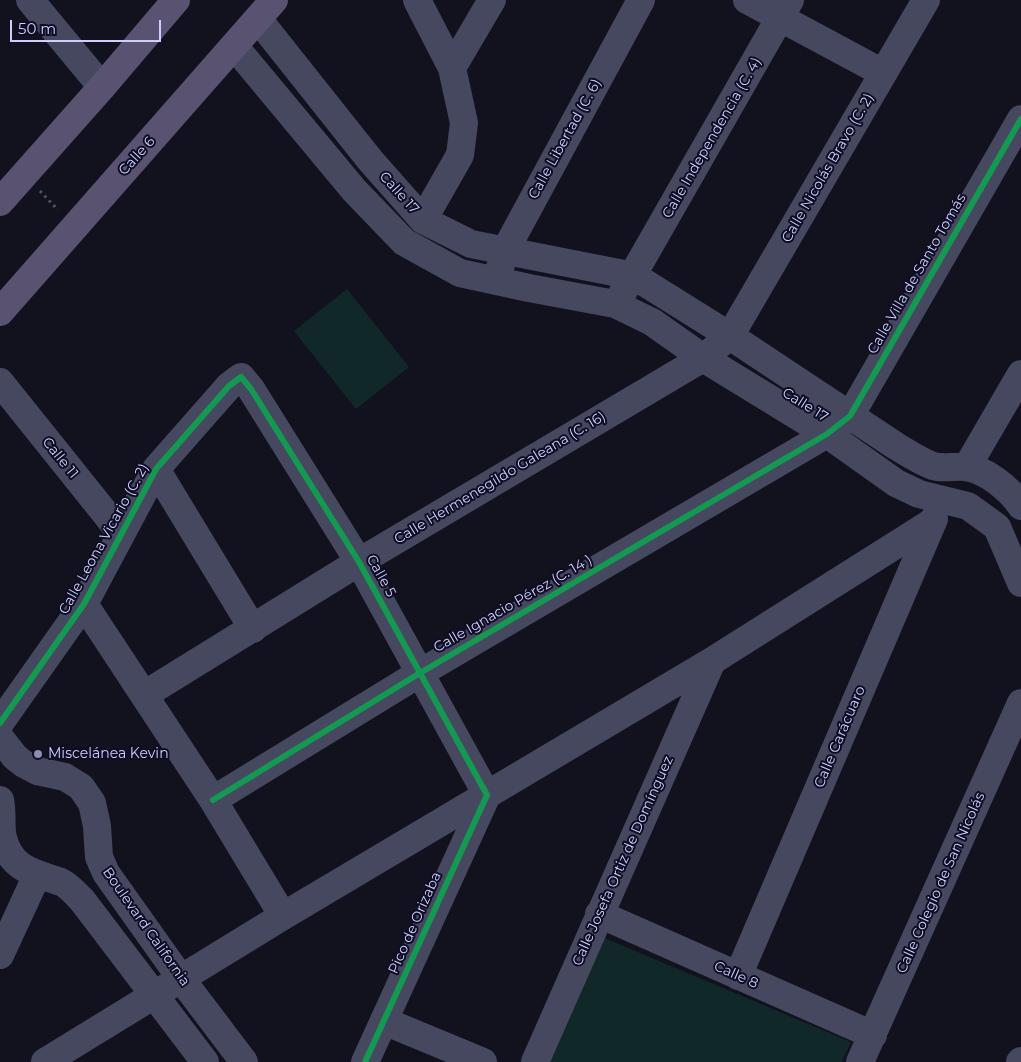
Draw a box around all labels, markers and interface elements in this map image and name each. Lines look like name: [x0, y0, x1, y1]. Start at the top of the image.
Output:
scale bar: [12, 10, 164, 42]
text: 50 m: [18, 19, 56, 38]
street label: Calle Independencia (C. 4): [659, 55, 765, 221]
street label: Calle Libertad (C. 6): [525, 76, 605, 202]
street label: Calle Nicolás Bravo (C. 2): [778, 90, 878, 246]
street label: Calle 6: [115, 133, 159, 179]
street label: Calle 17: [376, 168, 422, 218]
street label: Calle Villa de Santo Tomás: [864, 191, 970, 357]
street label: Calle 17: [779, 384, 831, 426]
street label: Calle Hermenegildo Galeana (C. 16): [391, 408, 609, 548]
street label: Calle 11: [38, 434, 82, 482]
street label: Calle Leona Vicario (C. 2): [56, 461, 152, 617]
street label: Calle 5: [363, 552, 399, 600]
street label: Calle Ignacio Pérez (C. 14 ): [431, 552, 595, 656]
street label: Calle Carácuaro: [811, 684, 869, 790]
place label: Miscelánea Kevin: [48, 746, 169, 762]
marker: Miscelánea Kevin: [32, 748, 44, 760]
street label: Calle Josefa Ortiz de Domínguez: [569, 754, 677, 968]
street label: Calle Colegio de San Nicolás: [893, 790, 989, 976]
street label: Boulevard California: [99, 864, 193, 990]
street label: Pico de Orizaba: [385, 869, 445, 977]
street label: Calle 8: [711, 958, 761, 992]

